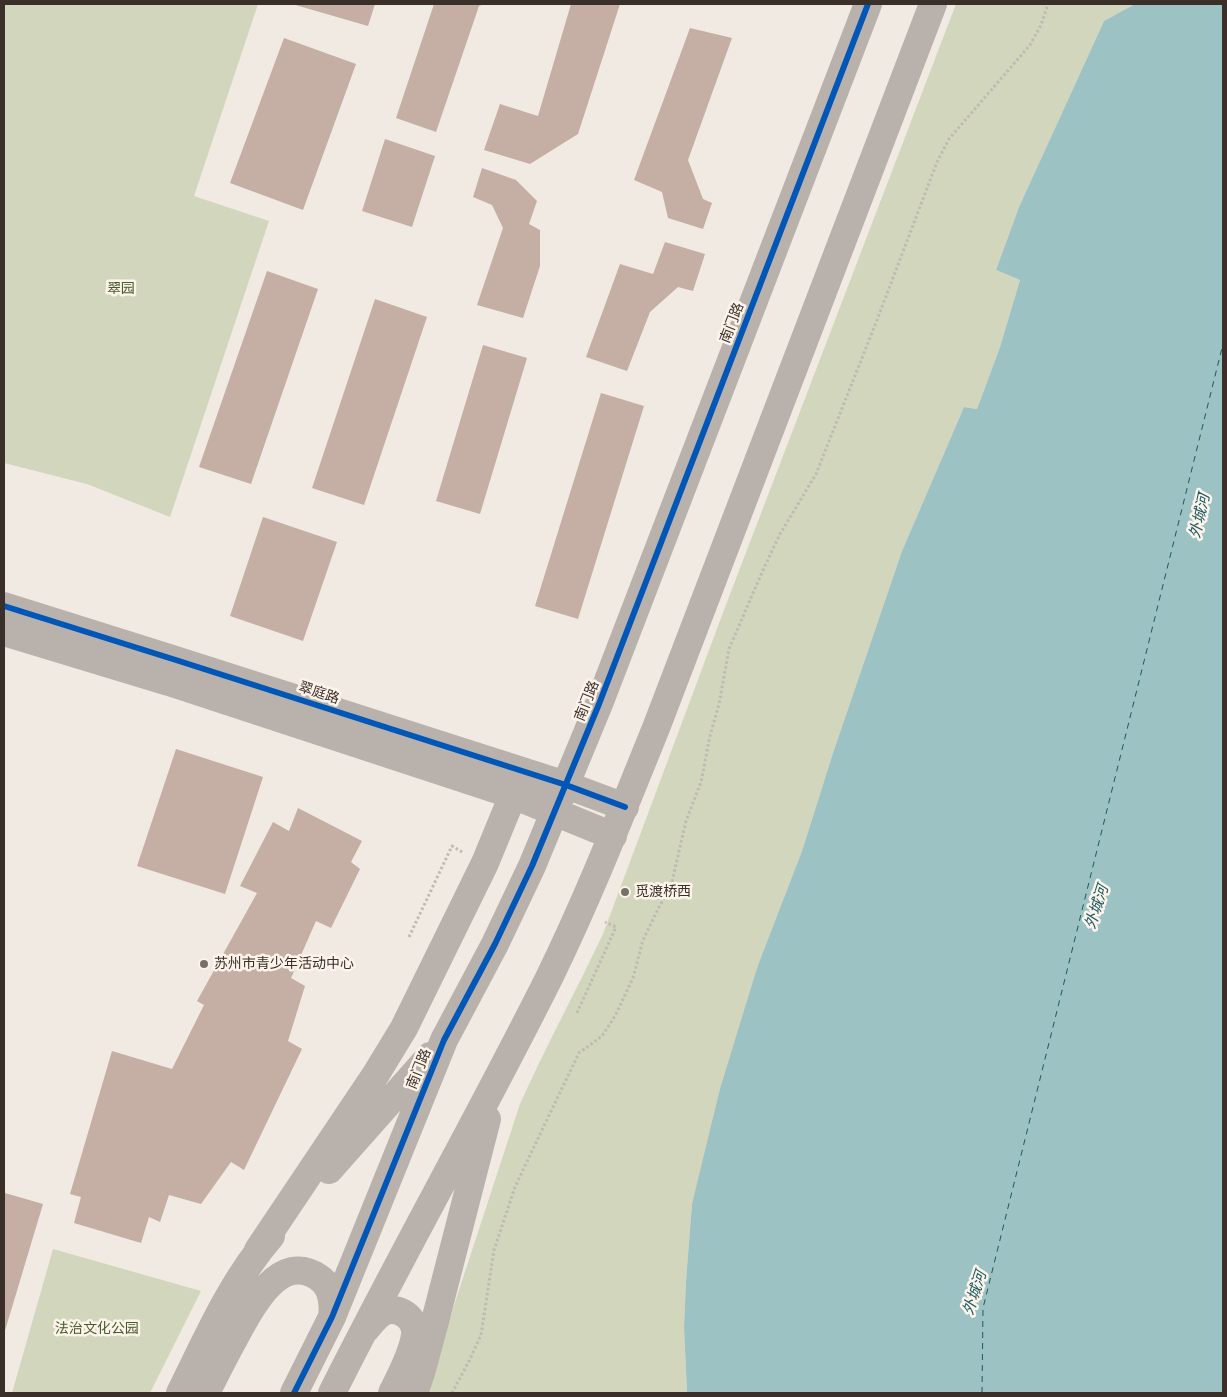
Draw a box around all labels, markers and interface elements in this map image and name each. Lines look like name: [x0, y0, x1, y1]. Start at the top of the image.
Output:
park label: 翠园: [107, 281, 135, 297]
street label: 南门路: [717, 300, 747, 346]
water label: 外城河: [1186, 492, 1214, 540]
street label: 南门路: [571, 678, 603, 724]
street label: 翠庭路: [296, 679, 342, 707]
water label: 外城河: [1081, 883, 1113, 931]
place label: 觅渡桥西: [635, 884, 691, 900]
marker: 觅渡桥西: [619, 886, 631, 898]
place label: 苏州市青少年活动中心: [214, 956, 354, 972]
marker: 苏州市青少年活动中心: [198, 958, 210, 970]
street label: 南门路: [403, 1046, 435, 1092]
water label: 外城河: [959, 1269, 991, 1317]
park label: 法治文化公园: [55, 1321, 139, 1337]

